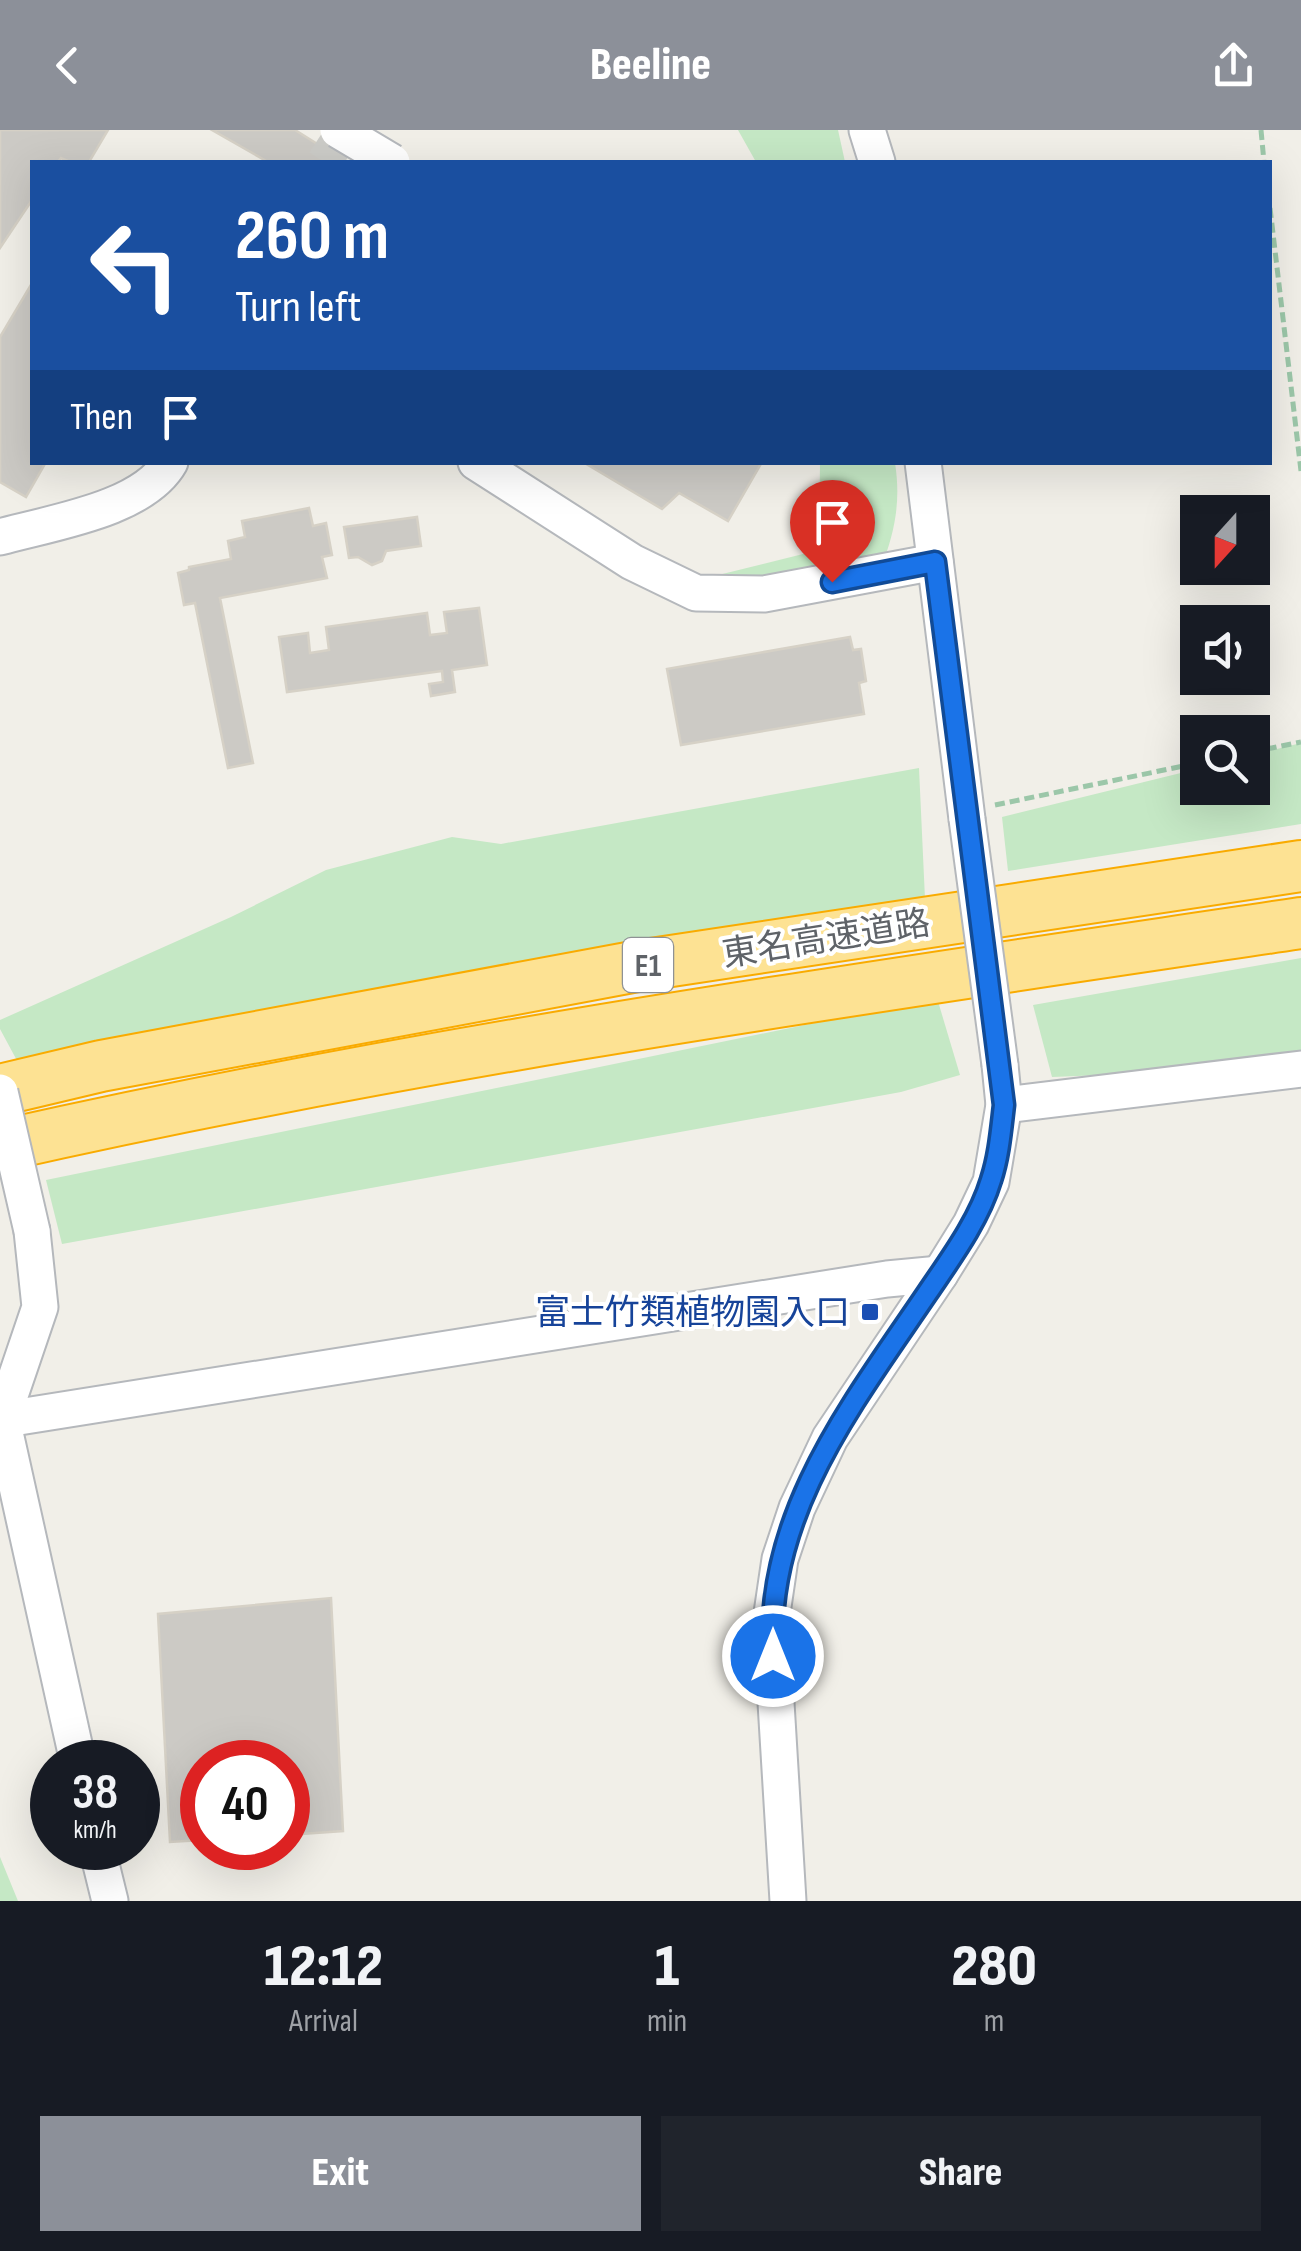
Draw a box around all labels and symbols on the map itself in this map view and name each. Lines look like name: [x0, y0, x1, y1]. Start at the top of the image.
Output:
pin: [790, 480, 875, 583]
north arrow: [1180, 495, 1270, 585]
street label: 東名高速道路: [719, 902, 933, 977]
road number: E1: [623, 938, 673, 992]
place label: 富士竹類植物園入口: [535, 1292, 850, 1335]
marker: 富士竹類植物園入口: [859, 1301, 881, 1323]
position arrow: [721, 1604, 825, 1708]
speed limit sign: 40: [180, 1740, 310, 1870]

